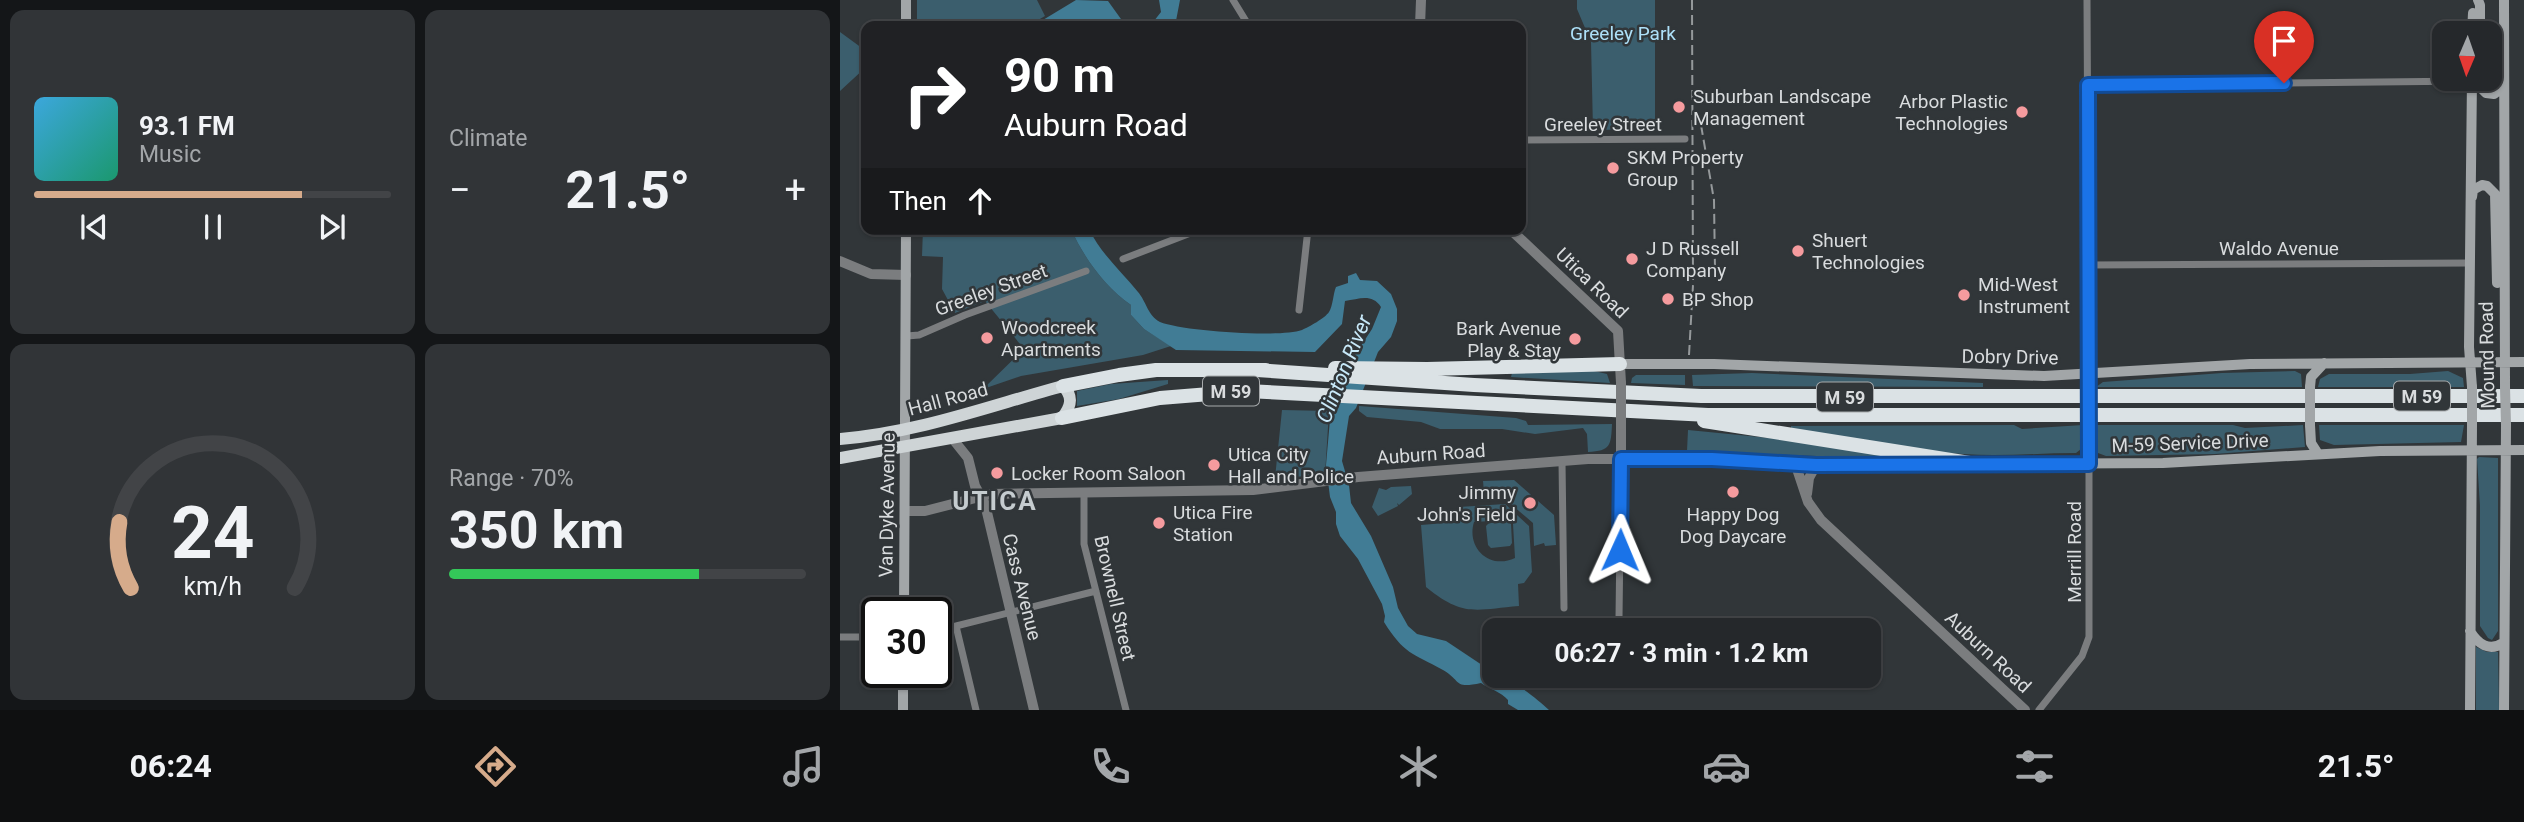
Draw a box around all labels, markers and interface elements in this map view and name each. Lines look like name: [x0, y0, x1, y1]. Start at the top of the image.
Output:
pin: [2254, 11, 2314, 83]
north arrow: [2432, 21, 2502, 91]
map controls: [2432, 21, 2502, 91]
park label: Greeley Park: [1570, 22, 1676, 45]
icon: arrive: [2265, 22, 2303, 60]
text: 90 m: [1004, 47, 1115, 104]
icon: right: [889, 49, 980, 140]
place label: Suburban Landscape Management: [1693, 85, 1871, 130]
place label: Arbor Plastic Technologies: [1895, 90, 2008, 135]
marker: Suburban Landscape Management: [1671, 99, 1687, 115]
marker: Arbor Plastic Technologies: [2014, 104, 2030, 120]
text: Auburn Road: [1004, 106, 1188, 144]
text: 93.1 FM: [139, 111, 235, 141]
street label: Greeley Street: [1544, 113, 1662, 136]
text: Climate: [449, 125, 528, 152]
text: Music: [139, 141, 201, 168]
place label: SKM Property Group: [1627, 146, 1743, 191]
text: 21.5°: [565, 160, 690, 221]
marker: SKM Property Group: [1605, 160, 1621, 176]
text: −: [449, 168, 471, 212]
text: +: [784, 168, 806, 212]
icon: ahead: [961, 182, 999, 220]
text: Then: [889, 186, 947, 216]
icon: previous: [75, 208, 113, 246]
icon: pause: [194, 208, 232, 246]
icon: next: [313, 208, 351, 246]
place label: Shuert Technologies: [1812, 229, 1925, 274]
place label: J D Russell Company: [1646, 237, 1740, 282]
street label: Waldo Avenue: [2219, 237, 2339, 260]
street label: Utica Road: [1551, 243, 1633, 323]
marker: Shuert Technologies: [1790, 243, 1806, 259]
marker: J D Russell Company: [1624, 251, 1640, 267]
street label: Greeley Street: [932, 259, 1050, 321]
place label: Mid-West Instrument: [1978, 273, 2070, 318]
marker: Mid-West Instrument: [1956, 287, 1972, 303]
place label: BP Shop: [1682, 288, 1754, 311]
marker: BP Shop: [1660, 291, 1676, 307]
street label: Mound Road: [2475, 301, 2499, 409]
water label: Clinton River: [1312, 311, 1377, 426]
place label: Woodcreek Apartments: [1001, 316, 1101, 361]
place label: Bark Avenue Play & Stay: [1456, 317, 1561, 362]
marker: Woodcreek Apartments: [979, 330, 995, 346]
marker: Bark Avenue Play & Stay: [1567, 331, 1583, 347]
street label: Dobry Drive: [1961, 345, 2059, 369]
road number: M 59: [1203, 376, 1259, 405]
street label: Hall Road: [906, 377, 990, 421]
road number: M 59: [1817, 382, 1873, 412]
road number: M 59: [2394, 382, 2450, 410]
street label: M-59 Service Drive: [2111, 429, 2269, 457]
street label: Van Dyke Avenue: [874, 432, 900, 578]
street label: Auburn Road: [1376, 439, 1486, 469]
place label: Utica City Hall and Police: [1228, 443, 1354, 488]
marker: Utica City Hall and Police: [1206, 457, 1222, 473]
place label: Locker Room Saloon: [1011, 462, 1186, 485]
text: Range · 70%: [449, 465, 574, 492]
marker: Locker Room Saloon: [989, 465, 1005, 481]
place label: Jimmy John's Field: [1417, 481, 1516, 526]
marker: Happy Dog Dog Daycare: [1725, 484, 1741, 500]
district label: UTICA: [952, 486, 1038, 516]
text: 24: [171, 490, 254, 576]
marker: Jimmy John's Field: [1522, 495, 1538, 511]
text: 350 km: [449, 500, 624, 561]
place label: Utica Fire Station: [1173, 501, 1253, 546]
street label: Merrill Road: [2063, 501, 2086, 603]
place label: Happy Dog Dog Daycare: [1680, 503, 1786, 548]
position arrow: [1583, 513, 1657, 587]
marker: Utica Fire Station: [1151, 515, 1167, 531]
street label: Cass Avenue: [998, 531, 1046, 643]
street label: Brownell Street: [1089, 533, 1141, 663]
text: km/h: [183, 572, 242, 601]
speed limit sign: 30: [861, 597, 952, 688]
street label: Auburn Road: [1940, 606, 2036, 698]
text: 06:27 · 3 min · 1.2 km: [1554, 638, 1809, 668]
icon: directions: [471, 742, 520, 791]
icon: music: [779, 742, 828, 791]
icon: phone: [1086, 742, 1135, 791]
icon: climate: [1394, 742, 1443, 791]
icon: car: [1702, 742, 1751, 791]
icon: filters: [2010, 742, 2059, 791]
text: 06:24: [129, 747, 212, 785]
text: 21.5°: [2318, 747, 2394, 785]

